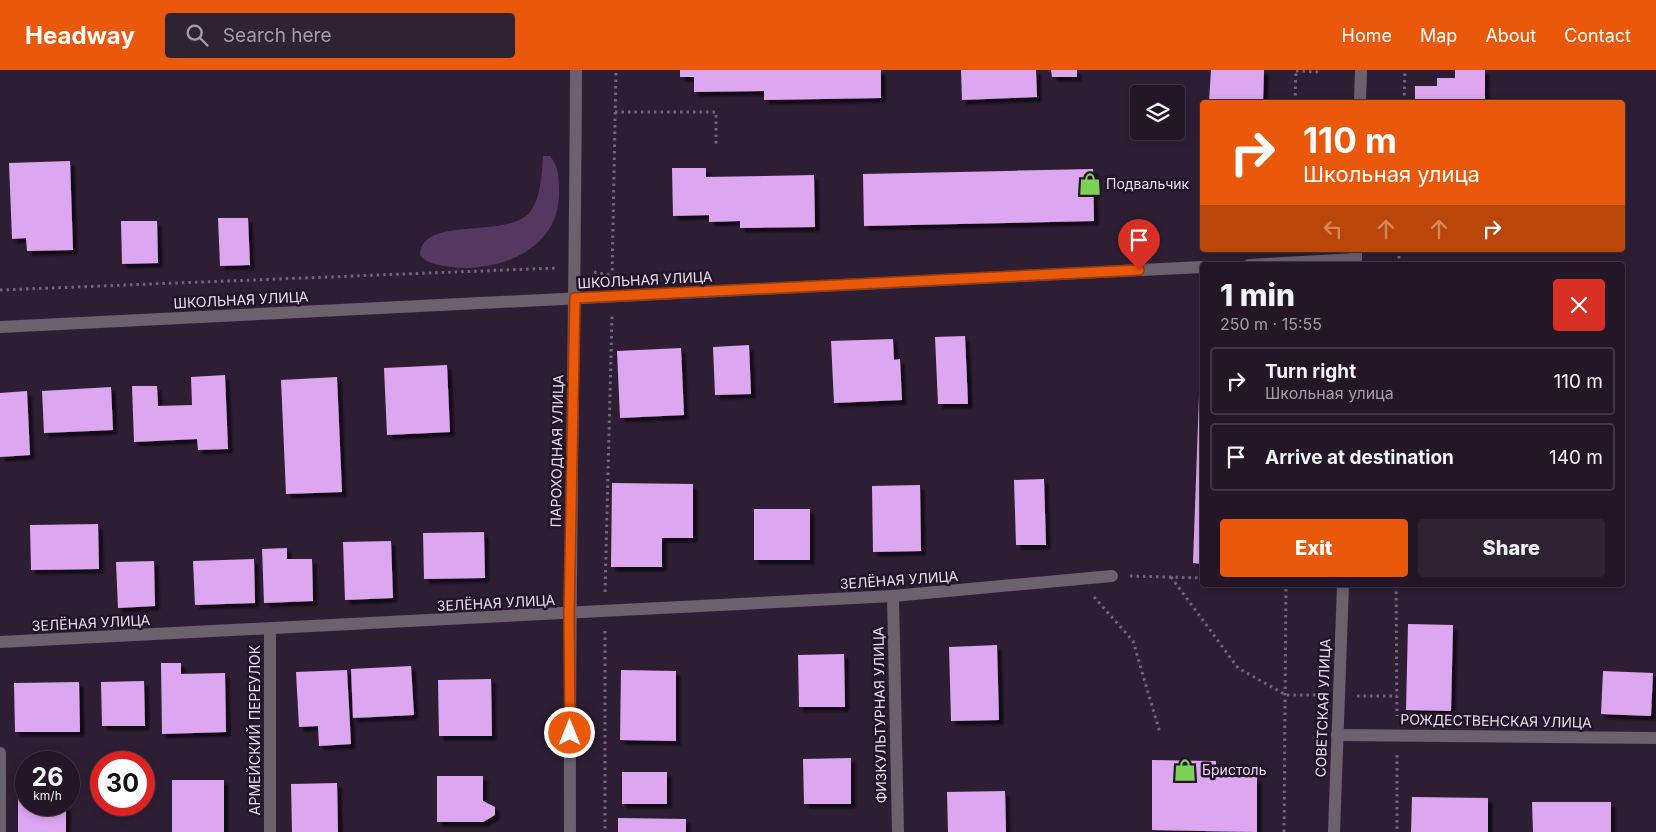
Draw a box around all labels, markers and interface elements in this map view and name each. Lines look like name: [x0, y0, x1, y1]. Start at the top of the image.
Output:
search box: [165, 13, 515, 58]
text: Headway: [25, 21, 135, 50]
icon: search: [183, 21, 211, 49]
text: Search here: [223, 24, 331, 47]
text: Home: [1342, 25, 1392, 46]
text: Map: [1420, 25, 1457, 46]
text: About: [1485, 25, 1536, 46]
text: Contact: [1564, 25, 1631, 46]
map controls: [1130, 85, 1185, 140]
button: layers: [1130, 85, 1185, 140]
text: 110 m: [1303, 119, 1397, 161]
icon: right: [1220, 120, 1285, 185]
text: Школьная улица: [1303, 161, 1480, 187]
shop icon: Подвальчик: [1077, 171, 1103, 197]
place label: Подвальчик: [1106, 175, 1190, 192]
icon: left: [1319, 215, 1347, 243]
icon: ahead: [1372, 215, 1400, 243]
icon: ahead: [1425, 215, 1453, 243]
icon: right: [1478, 215, 1506, 243]
pin: [1118, 219, 1160, 270]
icon: arrive: [1125, 226, 1153, 254]
street label: ШКОЛЬНАЯ УЛИЦА: [577, 267, 713, 292]
text: 1 min: [1220, 277, 1295, 313]
button: close: [1553, 279, 1605, 331]
street label: ШКОЛЬНАЯ УЛИЦА: [173, 287, 309, 312]
text: 250 m · 15:55: [1220, 314, 1322, 334]
text: Turn right: [1265, 360, 1356, 383]
icon: right: [1222, 367, 1250, 395]
text: 110 m: [1554, 370, 1603, 393]
street label: ПАРОХОДНАЯ УЛИЦА: [547, 374, 566, 528]
text: Школьная улица: [1265, 383, 1394, 403]
icon: arrive: [1222, 443, 1250, 471]
text: Arrive at destination: [1265, 446, 1454, 469]
text: 140 m: [1549, 446, 1603, 469]
button: Exit: [1220, 519, 1408, 577]
button: Share: [1418, 519, 1605, 577]
street label: ЗЕЛЁНАЯ УЛИЦА: [839, 567, 959, 592]
street label: ЗЕЛЁНАЯ УЛИЦА: [436, 591, 556, 614]
street label: ЗЕЛЁНАЯ УЛИЦА: [31, 611, 151, 634]
street label: ФИЗКУЛЬТУРНАЯ УЛИЦА: [869, 626, 890, 804]
street label: СОВЕТСКАЯ УЛИЦА: [1312, 638, 1333, 778]
street label: АРМЕЙСКИЙ ПЕРЕУЛОК: [245, 644, 263, 815]
position arrow: [543, 706, 595, 758]
street label: РОЖДЕСТВЕНСКАЯ УЛИЦА: [1400, 710, 1592, 731]
speed limit sign: 30: [90, 751, 155, 816]
shop icon: Бристоль: [1172, 757, 1198, 783]
place label: Бристоль: [1202, 761, 1267, 778]
text: 26: [32, 762, 63, 792]
text: km/h: [33, 788, 62, 803]

